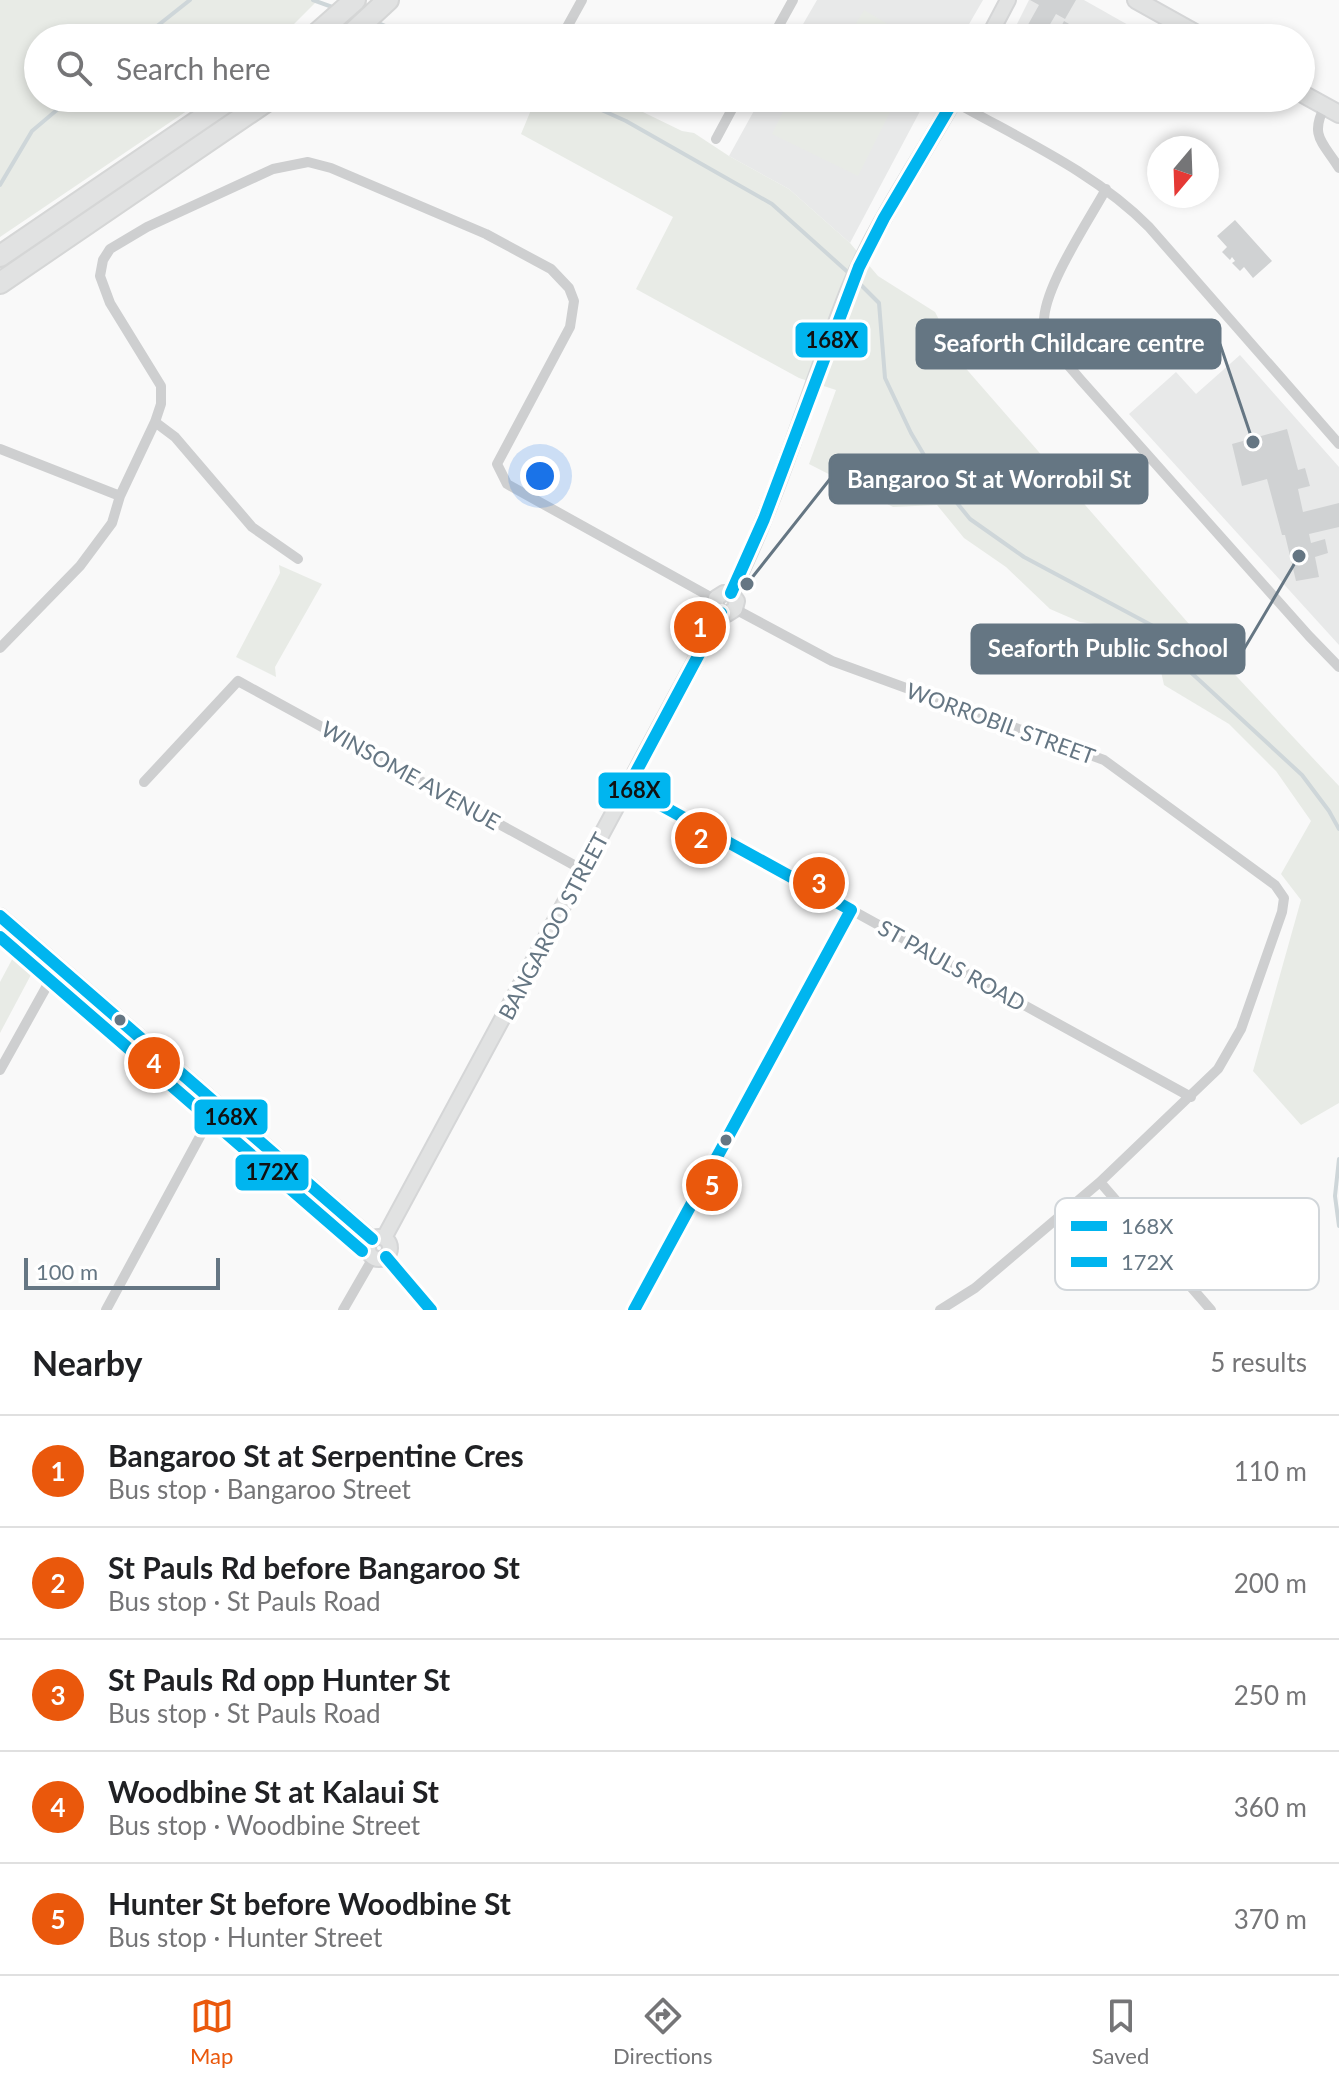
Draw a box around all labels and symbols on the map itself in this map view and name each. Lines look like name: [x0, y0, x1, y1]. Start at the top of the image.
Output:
north arrow: [1147, 136, 1219, 208]
callout: Seaforth Childcare centre: [917, 320, 1220, 368]
line badge: 168X: [794, 321, 869, 359]
text: 168X: [805, 326, 859, 353]
text: Seaforth Childcare centre: [933, 328, 1205, 357]
callout: Bangaroo St at Worrobil St: [830, 455, 1147, 503]
your location: [520, 456, 560, 496]
text: Bangaroo St at Worrobil St: [847, 464, 1131, 493]
pin: 1: [674, 597, 726, 657]
callout: Seaforth Public School: [972, 625, 1244, 673]
text: Seaforth Public School: [988, 633, 1228, 662]
street label: WORROBIL STREET: [903, 676, 1099, 770]
street label: WINSOME AVENUE: [317, 715, 505, 835]
line badge: 168X: [597, 771, 672, 810]
text: 168X: [607, 776, 661, 803]
pin: 2: [675, 808, 727, 868]
street label: BANGAROO STREET: [492, 828, 614, 1024]
pin: 3: [793, 853, 845, 913]
street label: ST PAULS ROAD: [874, 913, 1030, 1017]
unlabelled marker: [112, 1012, 128, 1028]
pin: 4: [128, 1033, 180, 1093]
line badge: 168X: [193, 1098, 269, 1136]
text: 168X: [204, 1103, 258, 1130]
unlabelled marker: [718, 1132, 734, 1148]
line badge: 172X: [234, 1153, 310, 1192]
pin: 5: [686, 1155, 738, 1215]
text: 172X: [245, 1158, 299, 1185]
legend: [1055, 1198, 1319, 1290]
text: 168X: [1121, 1212, 1174, 1239]
text: 172X: [1121, 1248, 1174, 1275]
scale bar: [24, 1254, 220, 1290]

